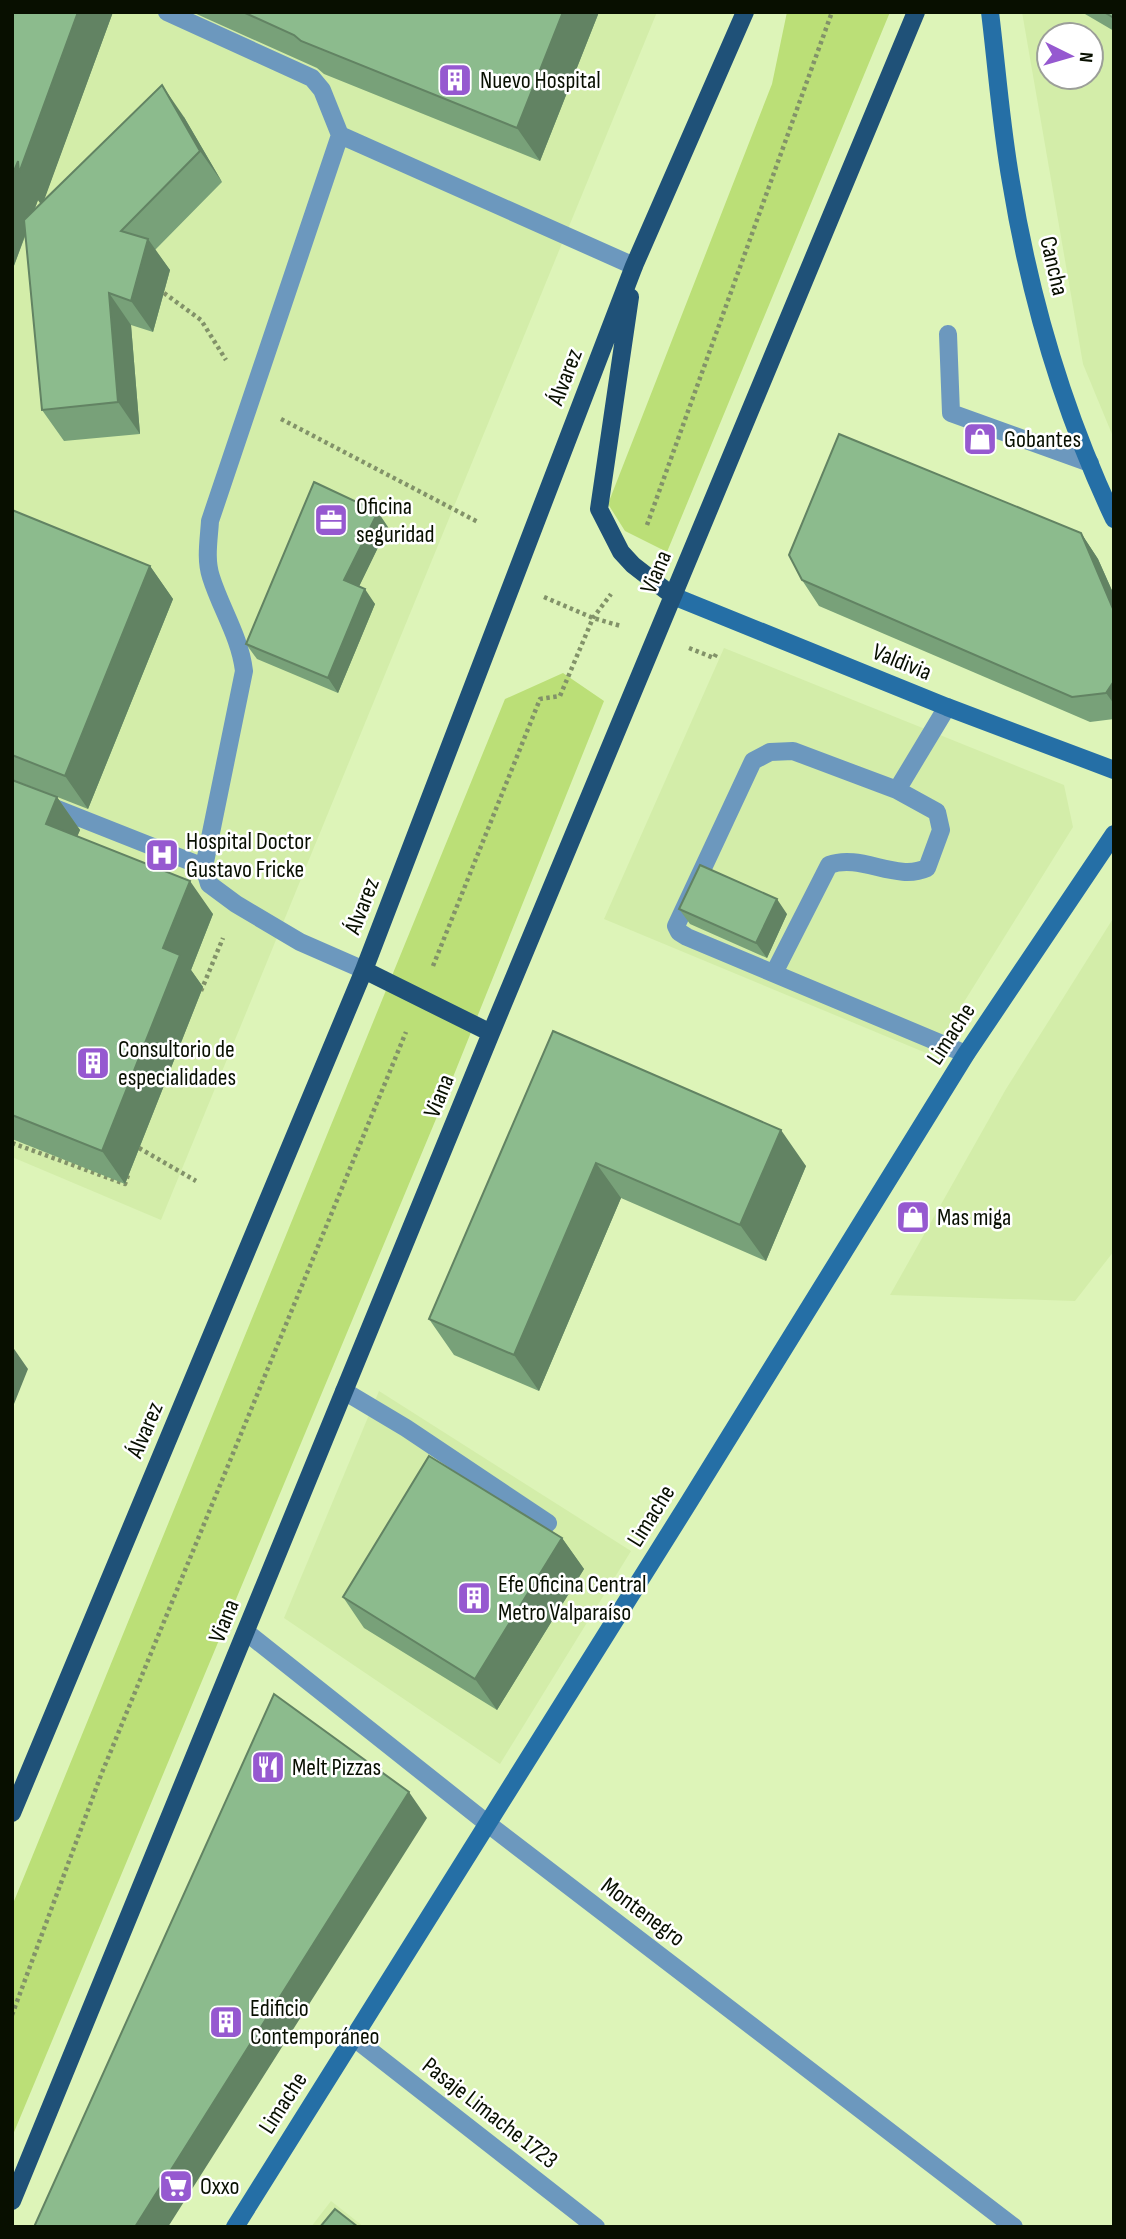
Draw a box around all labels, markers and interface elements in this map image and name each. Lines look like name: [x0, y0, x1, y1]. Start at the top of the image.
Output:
north arrow: [1035, 21, 1105, 91]
text: N: [1074, 51, 1097, 63]
building icon: Nuevo Hospital: [436, 61, 474, 99]
place label: Nuevo Hospital: [480, 66, 601, 95]
street label: Cancha: [1033, 234, 1075, 298]
street label: Álvarez: [541, 344, 589, 410]
shop icon: Gobantes: [961, 420, 999, 458]
place label: Gobantes: [1004, 425, 1081, 454]
place label: Oficina seguridad: [356, 492, 434, 549]
office icon: Oficina seguridad: [312, 501, 350, 539]
street label: Viana: [634, 546, 678, 598]
street label: Valdivia: [868, 637, 936, 687]
place label: Hospital Doctor Gustavo Fricke: [186, 827, 311, 884]
hospital icon: Hospital Doctor Gustavo Fricke: [143, 836, 181, 874]
street label: Álvarez: [338, 873, 386, 939]
street label: Limache: [920, 998, 982, 1070]
place label: Consultorio de especialidades: [118, 1035, 236, 1092]
building icon: Consultorio de especialidades: [74, 1044, 112, 1082]
street label: Viana: [417, 1070, 461, 1122]
shop icon: Mas miga: [894, 1198, 932, 1236]
place label: Mas miga: [937, 1203, 1011, 1232]
street label: Álvarez: [120, 1397, 170, 1463]
street label: Limache: [621, 1480, 681, 1552]
place label: Efe Oficina Central Metro Valparaíso: [498, 1570, 647, 1627]
building icon: Efe Oficina Central Metro Valparaíso: [455, 1579, 493, 1617]
street label: Viana: [202, 1595, 246, 1647]
restaurant icon: Melt Pizzas: [249, 1748, 287, 1786]
place label: Melt Pizzas: [292, 1753, 381, 1782]
street label: Montenegro: [595, 1871, 691, 1953]
place label: Edificio Contemporáneo: [250, 1994, 380, 2051]
building icon: Edificio Contemporáneo: [207, 2003, 245, 2041]
street label: Pasaje Limache 1723: [417, 2051, 563, 2175]
street label: Limache: [252, 2067, 314, 2139]
supermarket icon: Oxxo: [157, 2167, 195, 2205]
place label: Oxxo: [200, 2172, 239, 2201]

